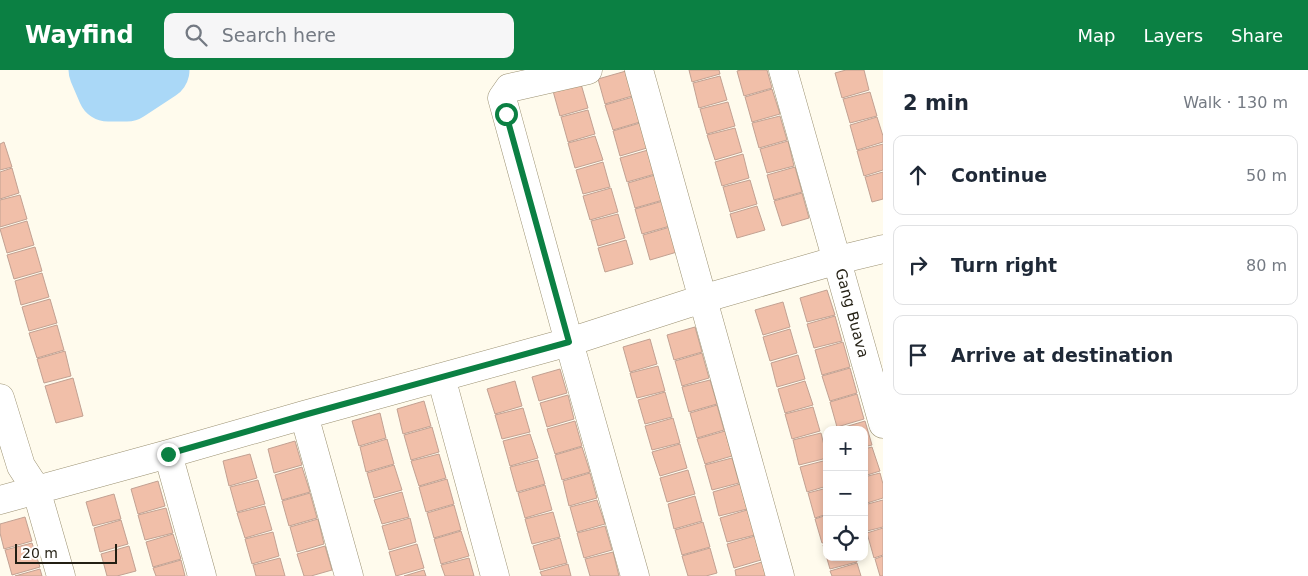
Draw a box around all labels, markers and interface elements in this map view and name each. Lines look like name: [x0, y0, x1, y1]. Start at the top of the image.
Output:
search box: [164, 13, 514, 58]
text: Wayfind: [25, 21, 134, 49]
icon: search: [182, 21, 210, 49]
text: Search here: [222, 24, 336, 46]
text: Map: [1077, 25, 1115, 46]
text: Layers: [1143, 25, 1203, 46]
text: Share: [1231, 25, 1283, 46]
text: 2 min: [903, 91, 969, 115]
text: Walk · 130 m: [1183, 93, 1288, 112]
route start: [495, 103, 518, 126]
icon: ahead: [904, 161, 932, 189]
text: Continue: [951, 164, 1047, 186]
text: 50 m: [1246, 166, 1287, 185]
icon: right: [904, 251, 932, 279]
text: Turn right: [951, 254, 1057, 276]
text: 80 m: [1246, 256, 1287, 275]
street label: Gang Buava: [831, 266, 873, 360]
icon: arrive: [904, 341, 932, 369]
text: Arrive at destination: [951, 344, 1173, 366]
map controls: [823, 426, 868, 561]
button: +: [823, 426, 868, 471]
route end: [157, 443, 180, 466]
button: −: [823, 471, 868, 516]
button: locate: [823, 516, 868, 561]
scale bar: [15, 541, 118, 564]
text: 20 m: [22, 545, 58, 561]

